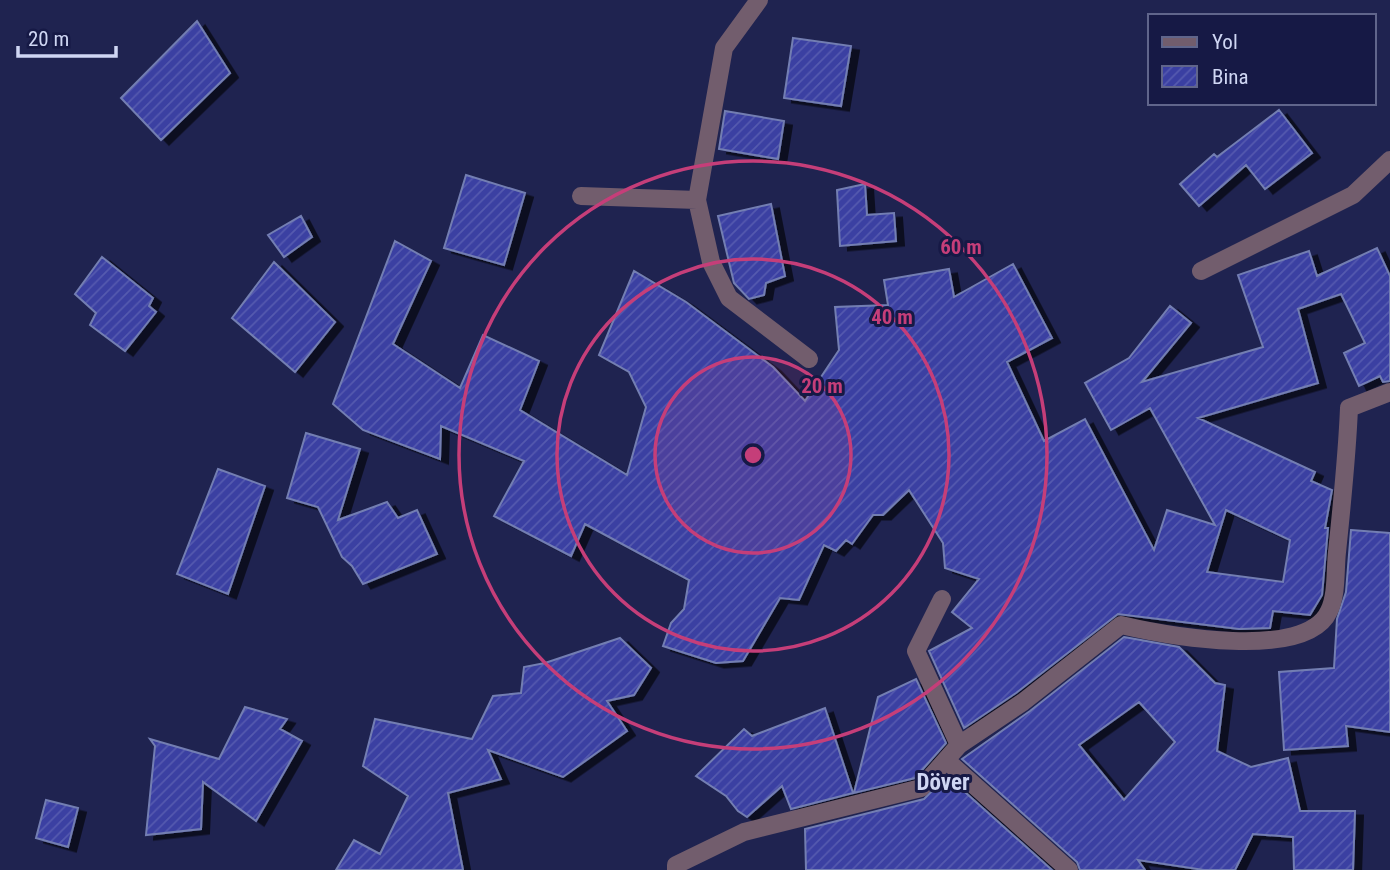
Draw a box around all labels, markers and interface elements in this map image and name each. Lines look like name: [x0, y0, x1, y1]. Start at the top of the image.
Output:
scale bar: [18, 14, 116, 58]
legend: [1148, 14, 1376, 105]
text: 20 m: [28, 27, 69, 51]
text: Yol: [1212, 30, 1238, 54]
text: Bina: [1212, 65, 1249, 89]
text: 60 m: [940, 235, 982, 259]
text: 40 m: [871, 305, 913, 329]
text: 20 m: [801, 374, 843, 398]
centre of rings: [741, 443, 765, 467]
district label: Döver: [916, 769, 970, 796]

